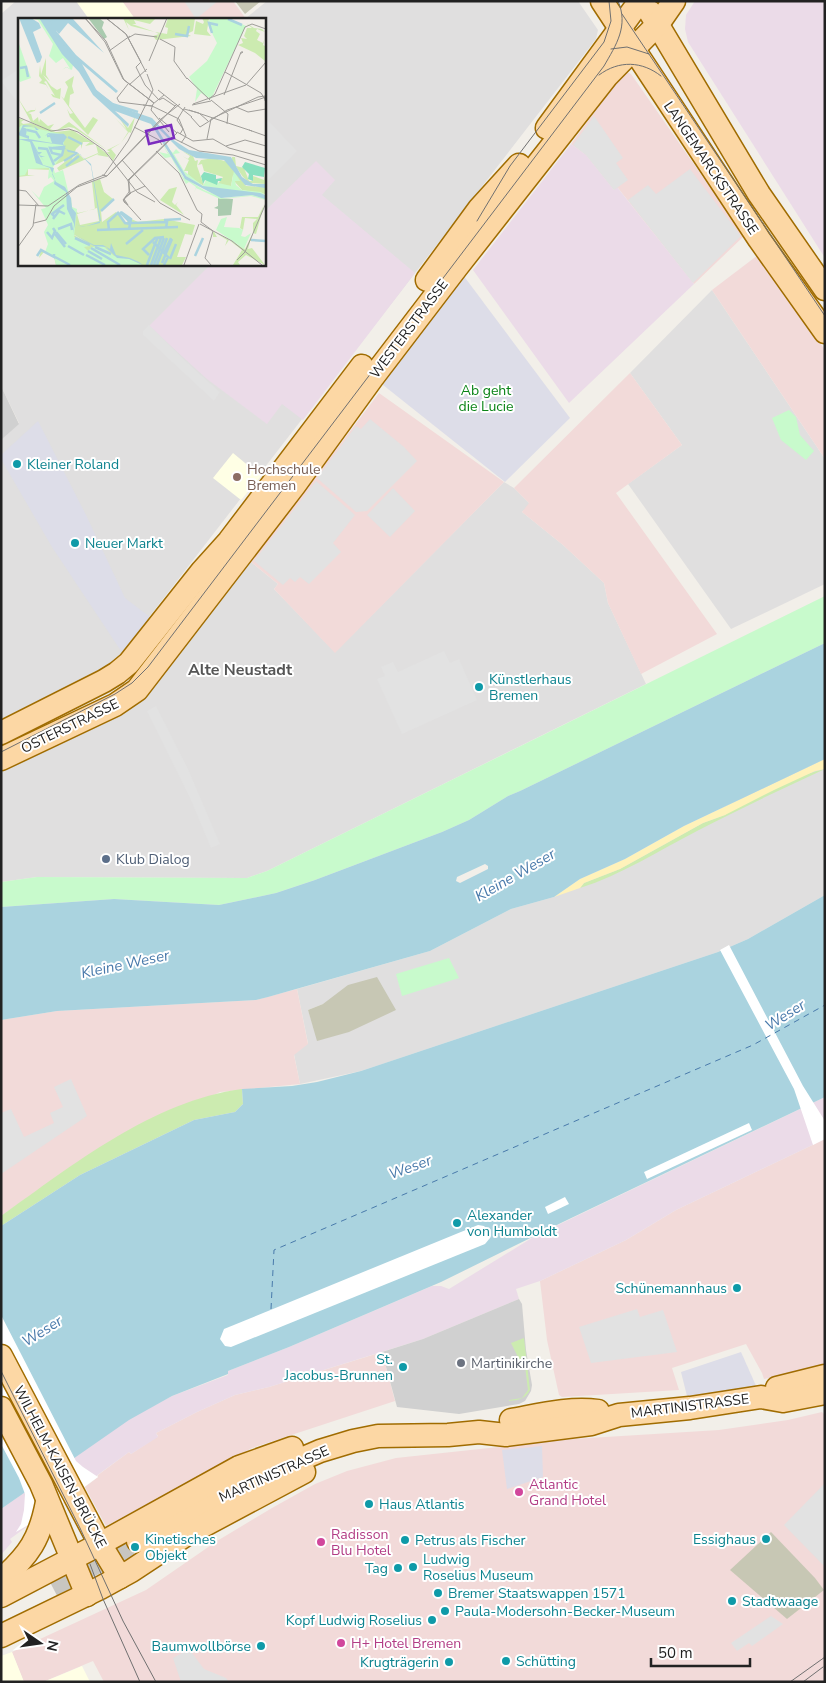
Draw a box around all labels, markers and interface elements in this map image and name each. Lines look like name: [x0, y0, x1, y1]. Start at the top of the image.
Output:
inset map: [18, 18, 265, 265]
street label: LANGEMARCKSTRASSE: [659, 98, 763, 238]
street label: WESTERSTRASSE: [366, 276, 452, 382]
park label: Ab geht die Lucie: [459, 381, 513, 416]
place label: Kleiner Roland: [27, 455, 119, 474]
marker: Kleiner Roland: [11, 458, 23, 470]
place label: Hochschule Bremen: [247, 460, 320, 495]
marker: Hochschule Bremen: [231, 471, 243, 483]
place label: Neuer Markt: [85, 534, 163, 553]
marker: Neuer Markt: [69, 537, 81, 549]
district label: Alte Neustadt: [188, 659, 293, 681]
place label: Künstlerhaus Bremen: [489, 670, 572, 705]
marker: Künstlerhaus Bremen: [473, 681, 485, 693]
street label: OSTERSTRASSE: [18, 694, 122, 758]
water label: Kleine Weser: [471, 844, 559, 906]
place label: Klub Dialog: [116, 850, 190, 869]
marker: Klub Dialog: [100, 853, 112, 865]
water label: Kleine Weser: [79, 945, 172, 983]
water label: Weser: [761, 994, 810, 1035]
water label: Weser: [386, 1150, 435, 1184]
place label: Alexander von Humboldt: [467, 1206, 557, 1241]
marker: Alexander von Humboldt: [451, 1217, 463, 1229]
place label: Schünemannhaus: [615, 1279, 727, 1298]
marker: Schünemannhaus: [731, 1282, 743, 1294]
water label: Weser: [18, 1310, 67, 1351]
place label: St. Jacobus-Brunnen: [284, 1350, 393, 1385]
place label: Martinikirche: [471, 1354, 552, 1373]
marker: Martinikirche: [455, 1357, 467, 1369]
marker: St. Jacobus-Brunnen: [397, 1361, 409, 1373]
street label: WILHELM-KAISEN-BRÜCKE: [9, 1382, 111, 1552]
street label: MARTINISTRASSE: [630, 1389, 750, 1423]
street label: MARTINISTRASSE: [216, 1441, 332, 1507]
place label: Atlantic Grand Hotel: [529, 1475, 607, 1510]
marker: Atlantic Grand Hotel: [513, 1486, 525, 1498]
place label: Haus Atlantis: [379, 1495, 465, 1514]
marker: Haus Atlantis: [363, 1498, 375, 1510]
place label: Radisson Blu Hotel: [331, 1525, 392, 1560]
place label: Kinetisches Objekt: [145, 1530, 216, 1565]
place label: Essighaus: [693, 1530, 756, 1549]
place label: Petrus als Fischer: [415, 1531, 525, 1550]
marker: Essighaus: [760, 1533, 772, 1545]
marker: Petrus als Fischer: [399, 1534, 411, 1546]
marker: Radisson Blu Hotel: [315, 1536, 327, 1548]
marker: Kinetisches Objekt: [129, 1541, 141, 1553]
place label: Ludwig Roselius Museum: [423, 1550, 534, 1585]
place label: Tag: [365, 1559, 388, 1578]
marker: Ludwig Roselius Museum: [407, 1561, 419, 1573]
marker: Tag: [392, 1562, 404, 1574]
place label: Bremer Staatswappen 1571: [448, 1584, 626, 1603]
marker: Bremer Staatswappen 1571: [432, 1587, 444, 1599]
place label: Stadtwaage: [742, 1592, 818, 1611]
marker: Stadtwaage: [726, 1595, 738, 1607]
place label: Paula-Modersohn-Becker-Museum: [455, 1602, 675, 1621]
marker: Paula-Modersohn-Becker-Museum: [439, 1605, 451, 1617]
place label: Kopf Ludwig Roselius: [286, 1611, 422, 1630]
marker: Kopf Ludwig Roselius: [426, 1614, 438, 1626]
north arrow: [15, 1618, 65, 1668]
place label: H+ Hotel Bremen: [351, 1634, 461, 1653]
scale bar: [651, 1636, 750, 1668]
place label: Baumwollbörse: [152, 1637, 251, 1656]
marker: H+ Hotel Bremen: [335, 1637, 347, 1649]
text: N: [42, 1639, 63, 1653]
marker: Baumwollbörse: [255, 1640, 267, 1652]
text: 50 m: [658, 1643, 693, 1663]
place label: Schütting: [516, 1652, 576, 1671]
place label: Krugträgerin: [360, 1653, 439, 1672]
marker: Schütting: [500, 1655, 512, 1667]
marker: Krugträgerin: [443, 1656, 455, 1668]

